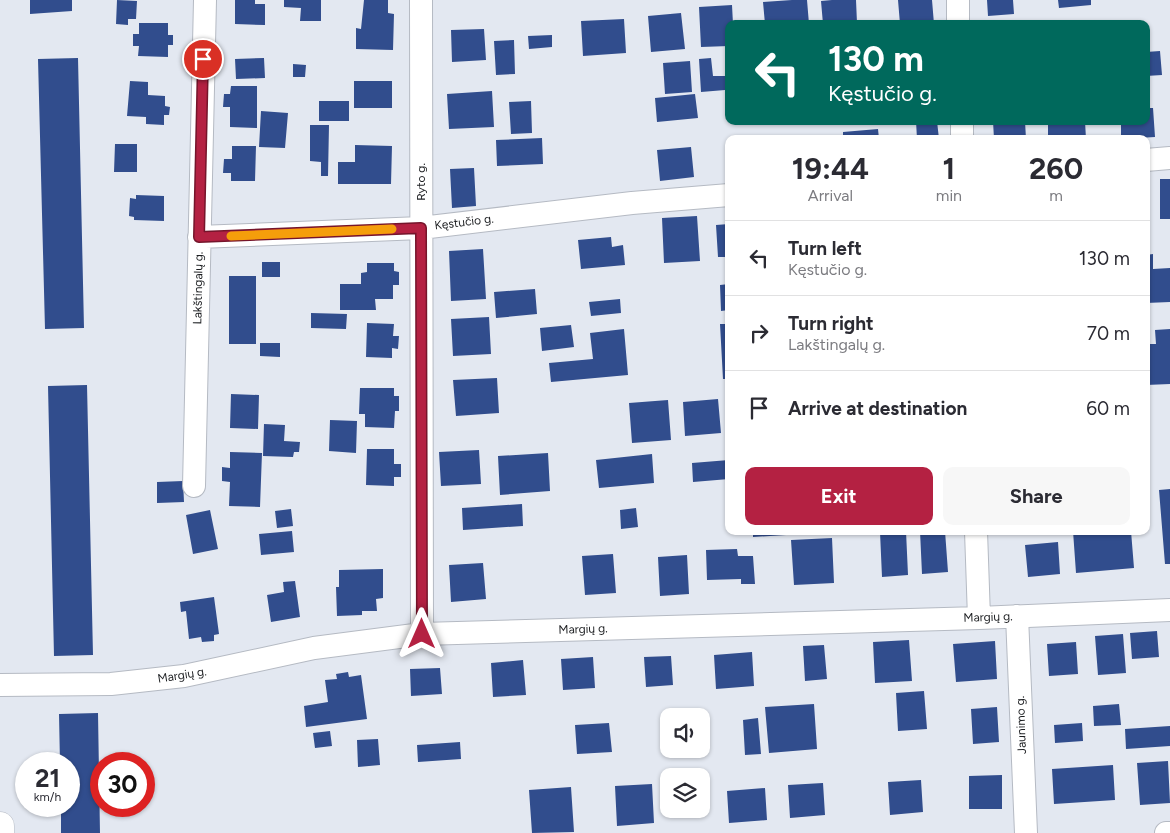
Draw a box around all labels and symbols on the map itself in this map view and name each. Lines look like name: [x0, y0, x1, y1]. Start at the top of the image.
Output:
pin: [182, 38, 224, 80]
street label: Ryto g.: [414, 163, 428, 201]
street label: Kęstučio g.: [434, 211, 494, 233]
street label: Lakštingalų g.: [190, 251, 206, 325]
position arrow: [395, 607, 447, 659]
street label: Margių g.: [963, 609, 1013, 625]
street label: Margių g.: [558, 621, 608, 637]
street label: Margių g.: [157, 664, 207, 686]
street label: Jaunimo g.: [1013, 696, 1029, 754]
speed limit sign: 30: [90, 752, 155, 817]

